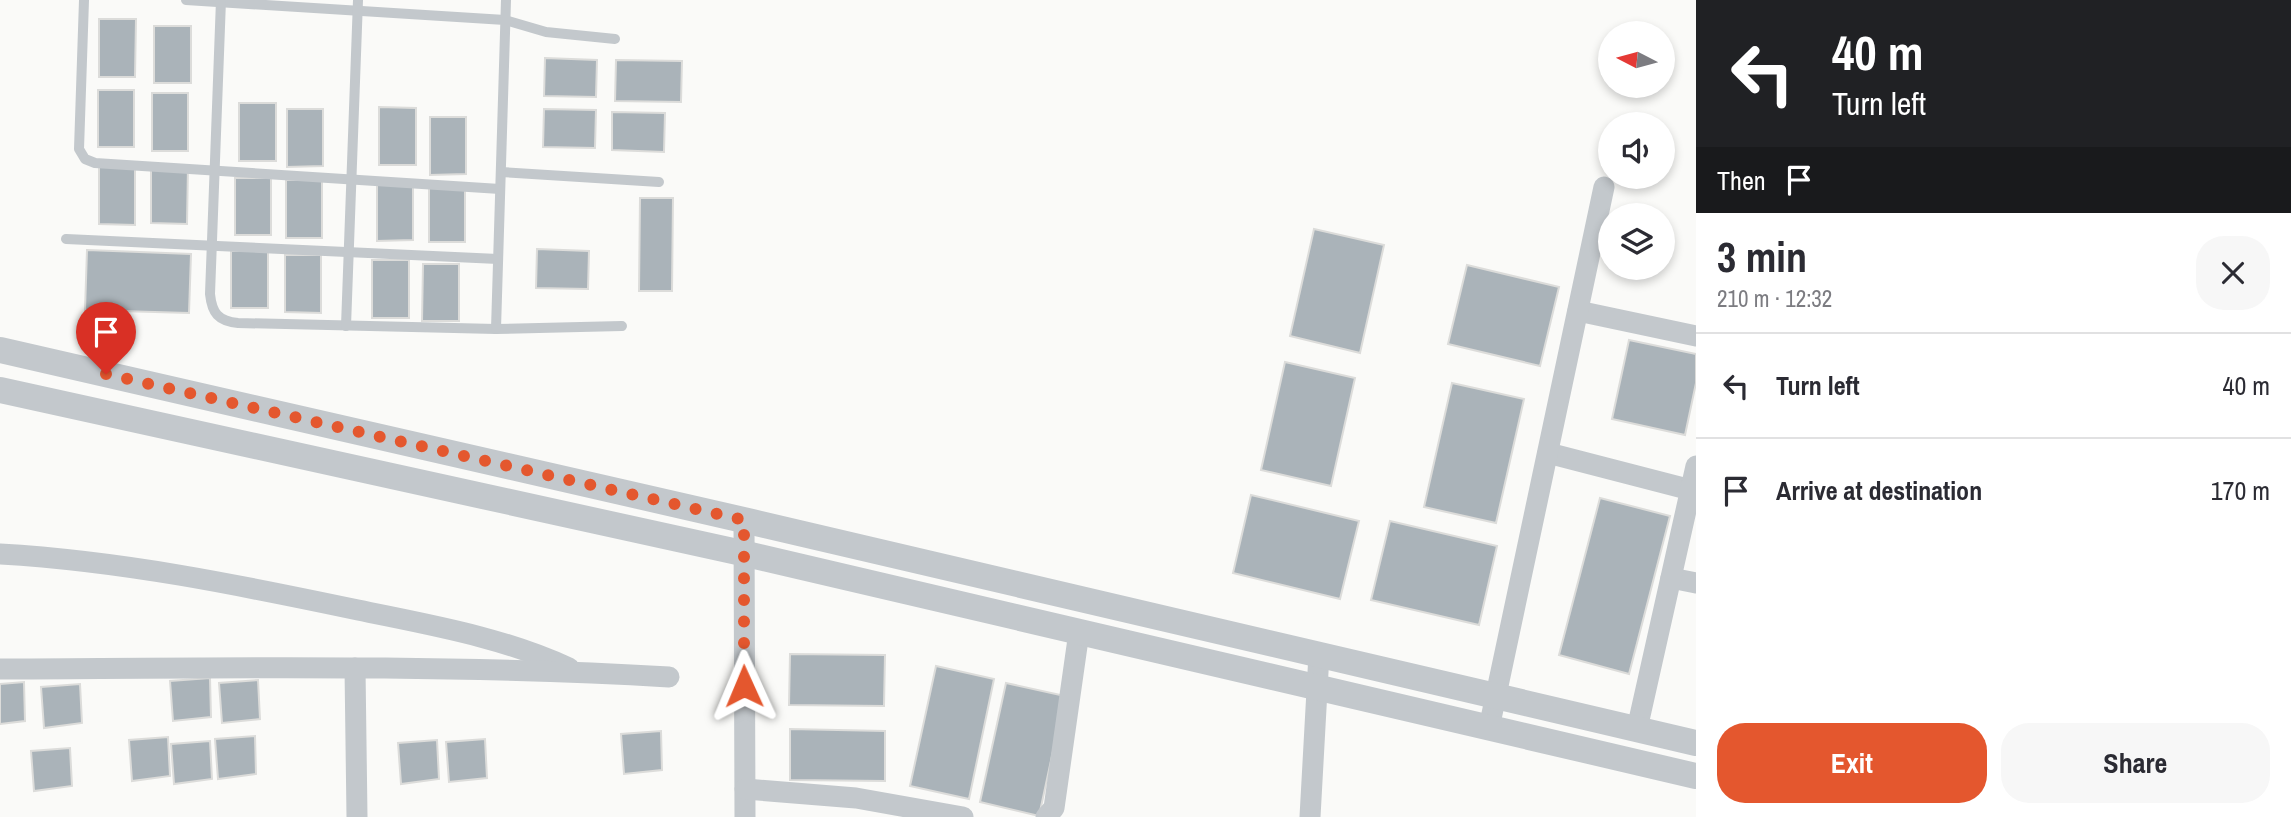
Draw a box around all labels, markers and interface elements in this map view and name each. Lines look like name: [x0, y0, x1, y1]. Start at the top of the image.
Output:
text: 40 m: [1832, 19, 1924, 85]
north arrow: [1598, 21, 1675, 98]
map controls: [1598, 21, 1675, 280]
icon: left: [1717, 28, 1808, 119]
text: Turn left: [1832, 82, 1926, 125]
button: sound: [1598, 112, 1675, 189]
icon: arrive: [1780, 161, 1818, 199]
text: Then: [1717, 163, 1766, 198]
button: layers: [1598, 203, 1675, 280]
text: 3 min: [1717, 229, 1807, 285]
button: close: [2196, 236, 2270, 310]
text: 210 m · 12:32: [1717, 283, 1832, 314]
pin: [76, 302, 136, 374]
icon: arrive: [87, 313, 125, 351]
icon: left: [1717, 367, 1755, 405]
text: Turn left: [1776, 368, 1860, 403]
text: 40 m: [2223, 368, 2270, 403]
icon: arrive: [1717, 472, 1755, 510]
text: Arrive at destination: [1776, 473, 1982, 508]
text: 170 m: [2211, 473, 2270, 508]
position arrow: [707, 649, 781, 723]
button: Exit: [1717, 723, 1987, 803]
button: Share: [2001, 723, 2270, 803]

